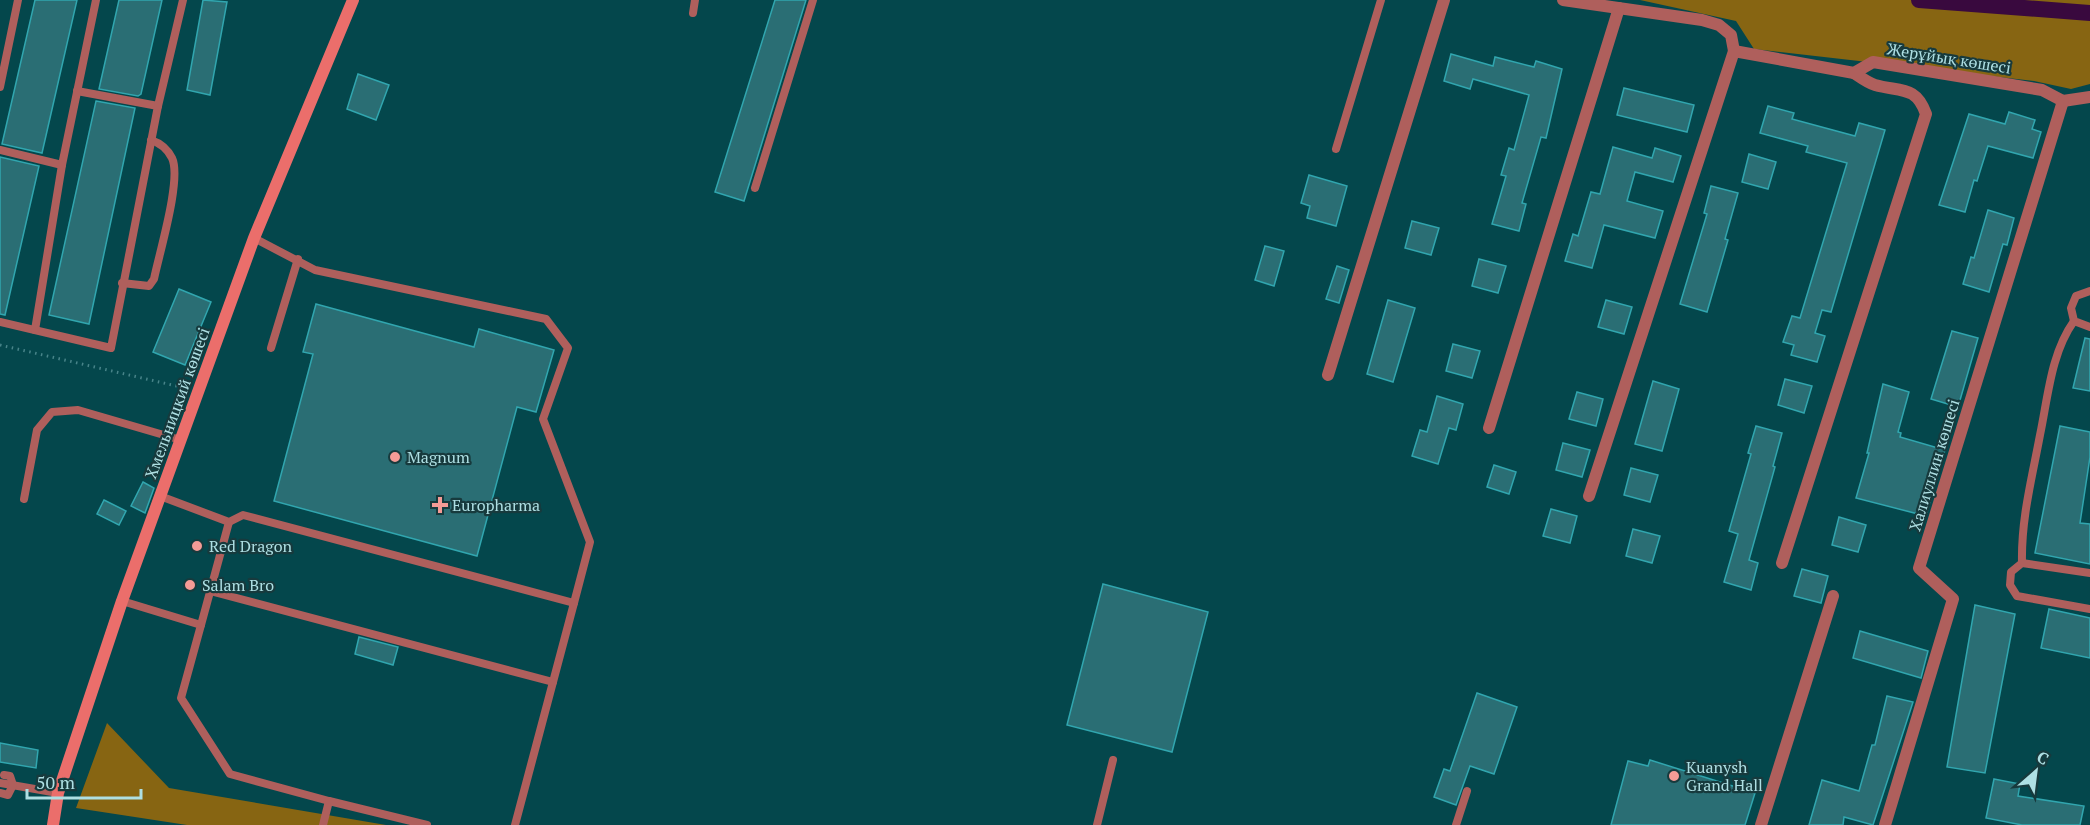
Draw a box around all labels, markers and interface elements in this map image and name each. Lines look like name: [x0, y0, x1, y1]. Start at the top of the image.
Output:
street label: Жерұйық көшесі: [1885, 37, 2013, 79]
street label: Хмельницкий көшесі: [139, 324, 215, 482]
street label: Халиуллин көшесі: [1903, 396, 1965, 534]
place label: Magnum: [407, 446, 470, 468]
marker: Magnum: [388, 450, 402, 464]
place label: Europharma: [452, 494, 540, 516]
marker: Europharma: [433, 498, 447, 512]
place label: Red Dragon: [209, 535, 293, 557]
marker: Red Dragon: [190, 539, 204, 553]
place label: Salam Bro: [202, 574, 274, 596]
marker: Salam Bro: [183, 578, 197, 592]
north arrow: [2006, 741, 2066, 801]
text: С: [2033, 746, 2053, 770]
place label: Kuanysh Grand Hall: [1686, 756, 1763, 796]
scale bar: [27, 762, 141, 800]
marker: Kuanysh Grand Hall: [1667, 769, 1681, 783]
text: 50 m: [36, 770, 76, 794]

